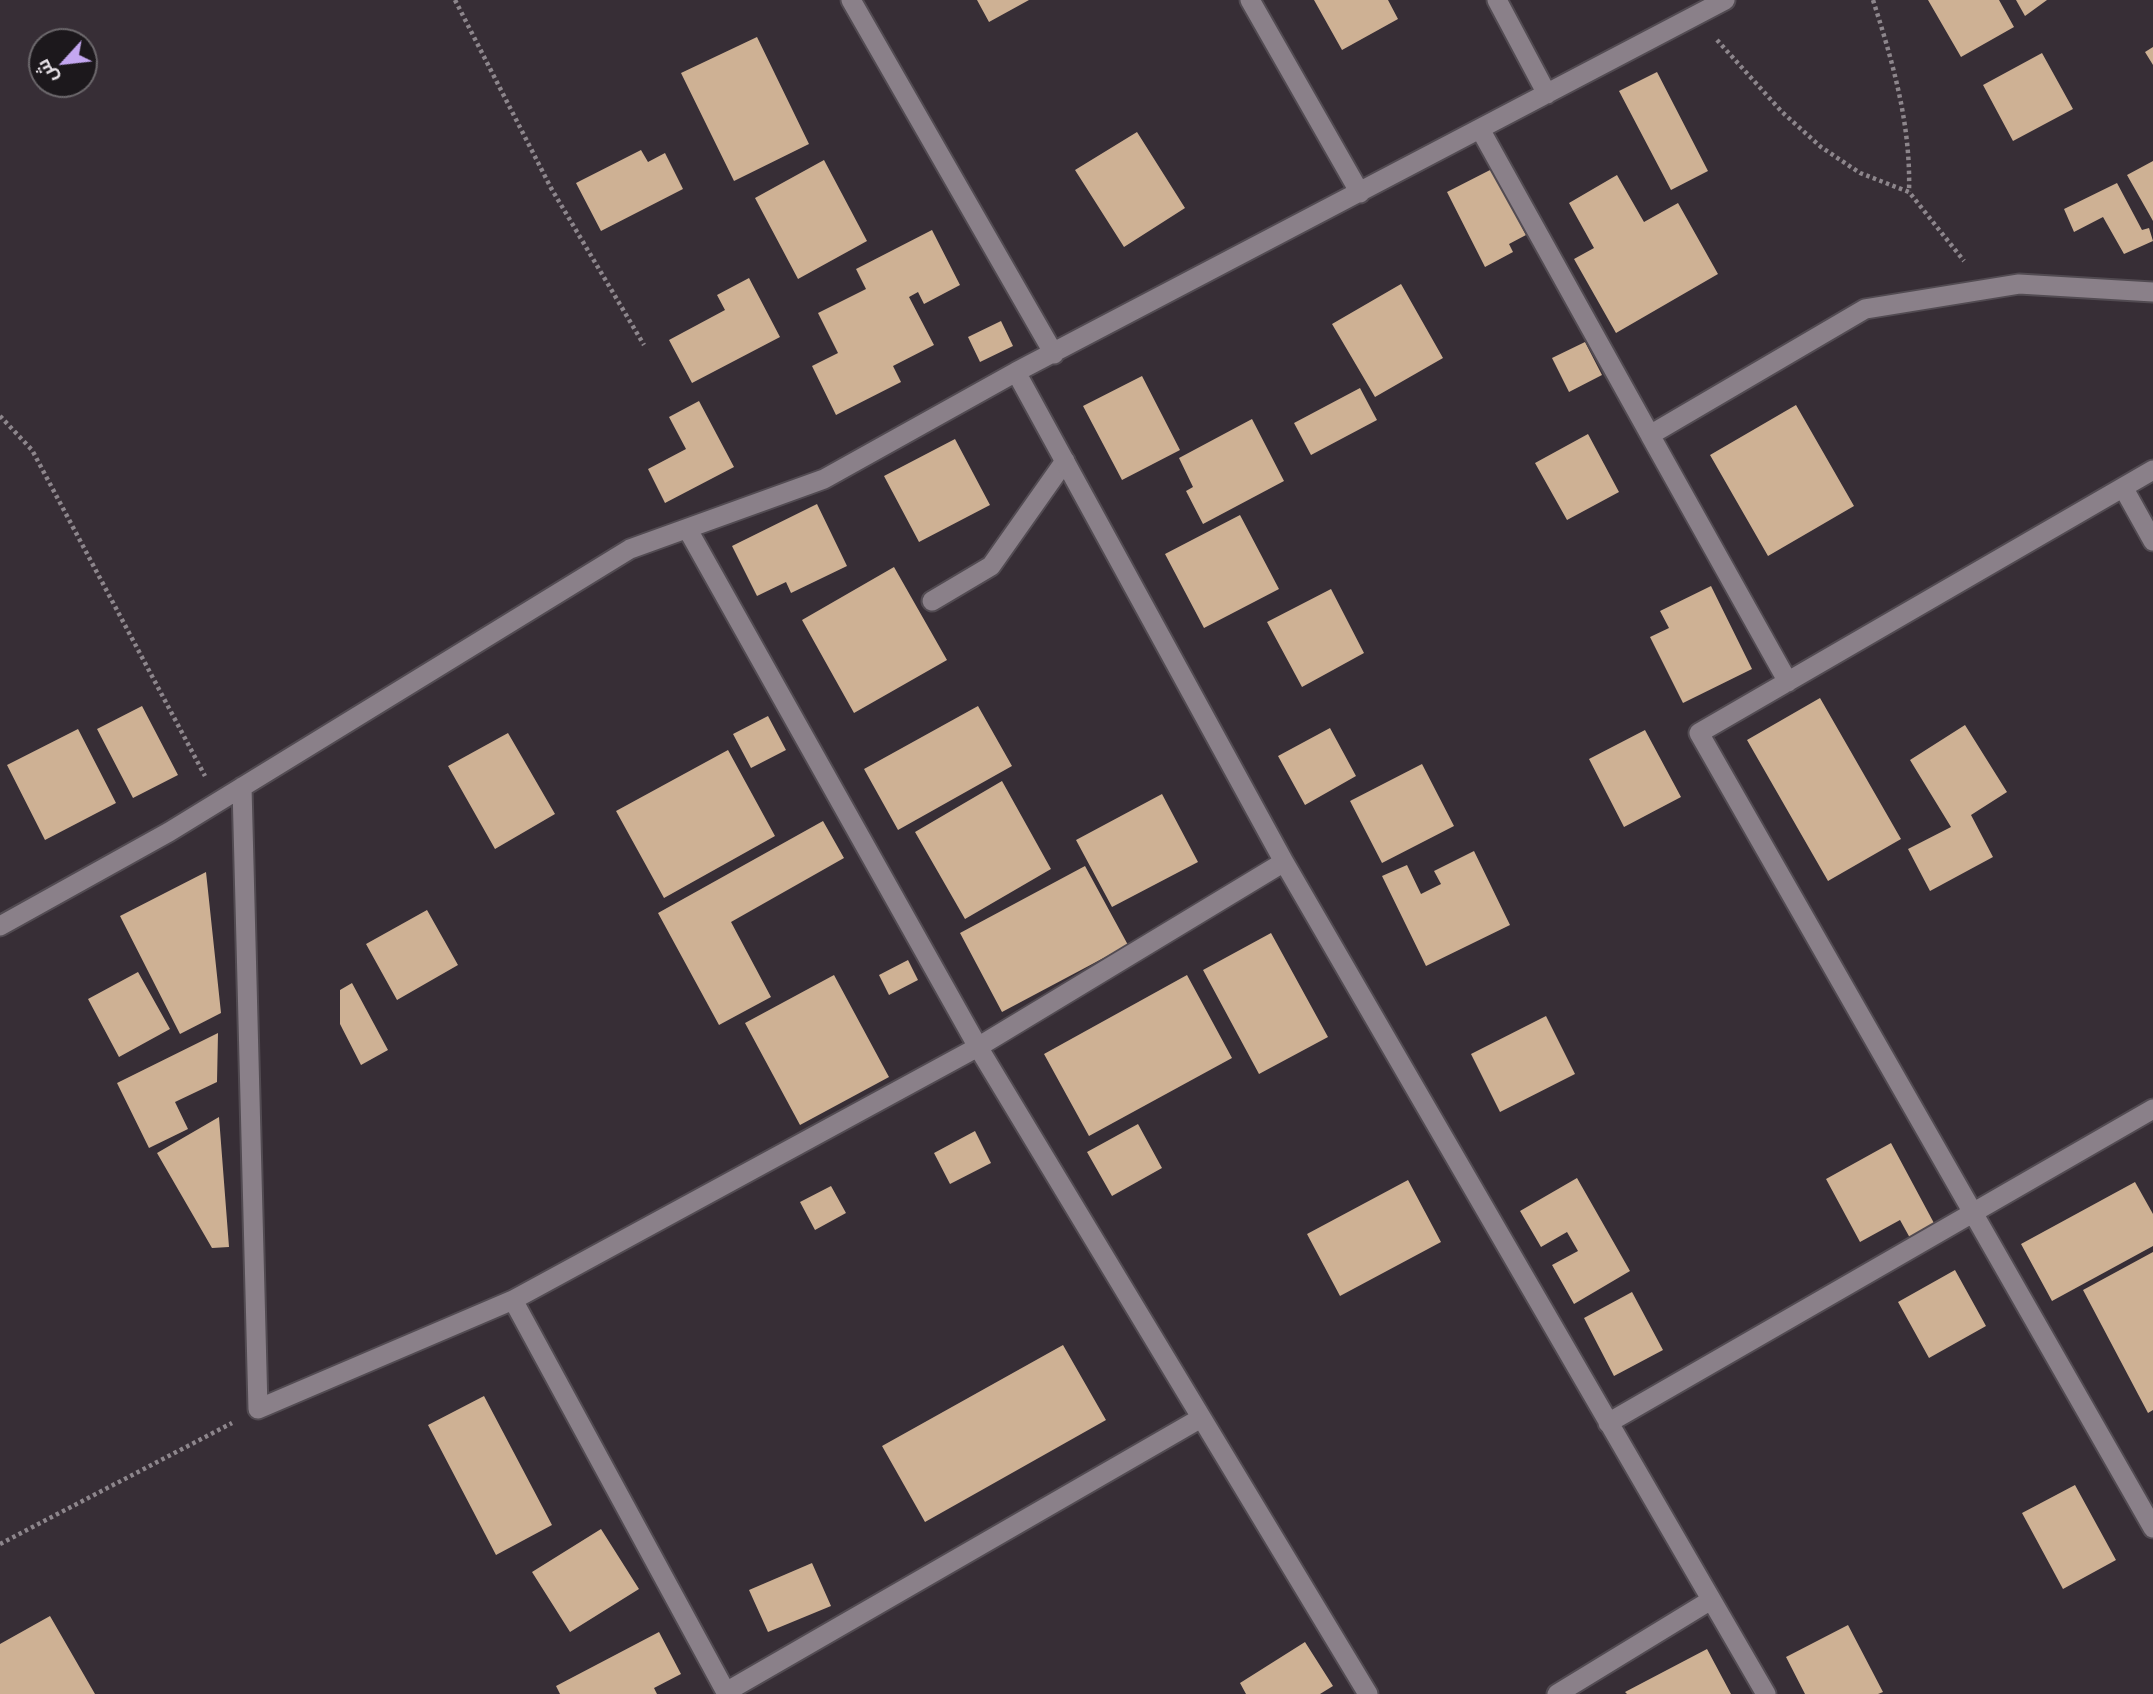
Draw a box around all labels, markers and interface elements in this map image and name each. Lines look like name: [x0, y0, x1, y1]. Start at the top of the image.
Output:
north arrow: [28, 28, 98, 98]
text: ش: [29, 55, 63, 88]

